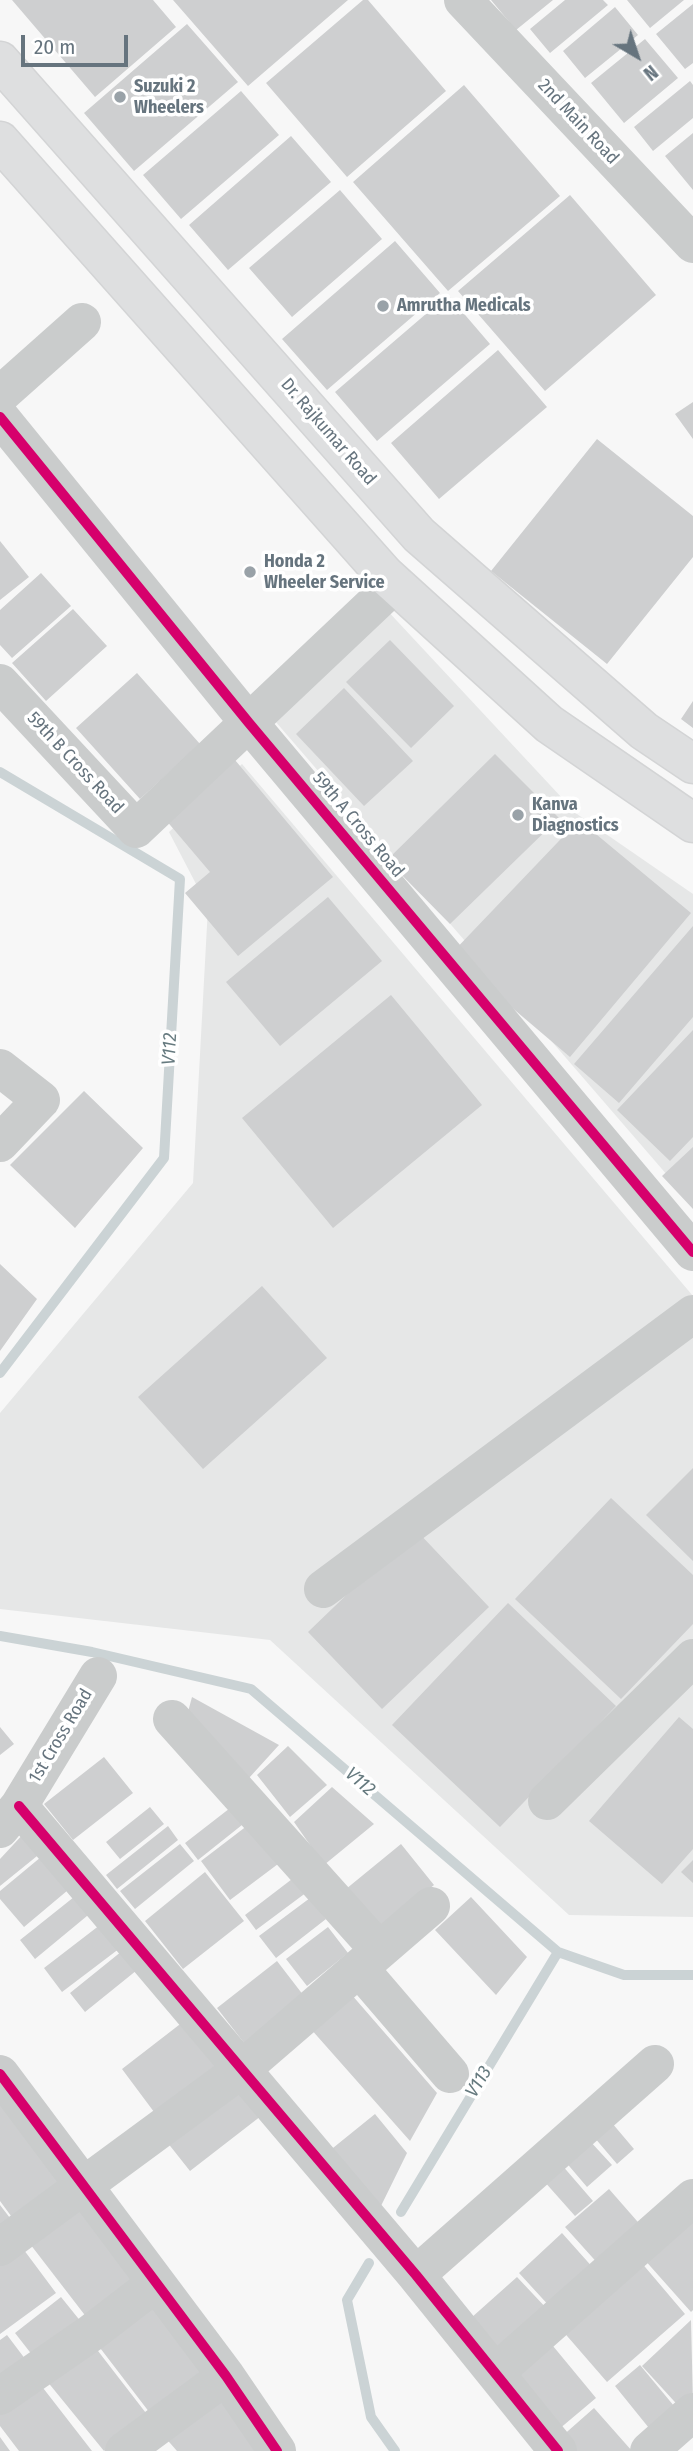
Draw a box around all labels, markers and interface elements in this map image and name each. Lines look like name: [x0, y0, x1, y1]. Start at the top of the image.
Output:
scale bar: [24, 21, 131, 65]
north arrow: [602, 21, 672, 91]
text: 20 m: [34, 34, 75, 60]
text: N: [639, 60, 662, 85]
street label: 2nd Main Road: [533, 75, 623, 169]
place label: Suzuki 2 Wheelers: [134, 76, 204, 119]
marker: Suzuki 2 Wheelers: [112, 89, 128, 105]
place label: Amrutha Medicals: [397, 295, 531, 317]
marker: Amrutha Medicals: [375, 298, 391, 314]
street label: Dr. Rajkumar Road: [276, 374, 380, 490]
place label: Honda 2 Wheeler Service: [264, 551, 385, 594]
marker: Honda 2 Wheeler Service: [242, 564, 258, 580]
street label: 59th B Cross Road: [22, 708, 128, 818]
street label: 59th A Cross Road: [308, 768, 408, 882]
place label: Kanva Diagnostics: [532, 794, 619, 836]
marker: Kanva Diagnostics: [510, 807, 526, 823]
water label: V112: [158, 1032, 182, 1066]
street label: 1st Cross Road: [25, 1685, 97, 1787]
water label: V112: [340, 1763, 380, 1801]
water label: V113: [461, 2062, 497, 2102]

